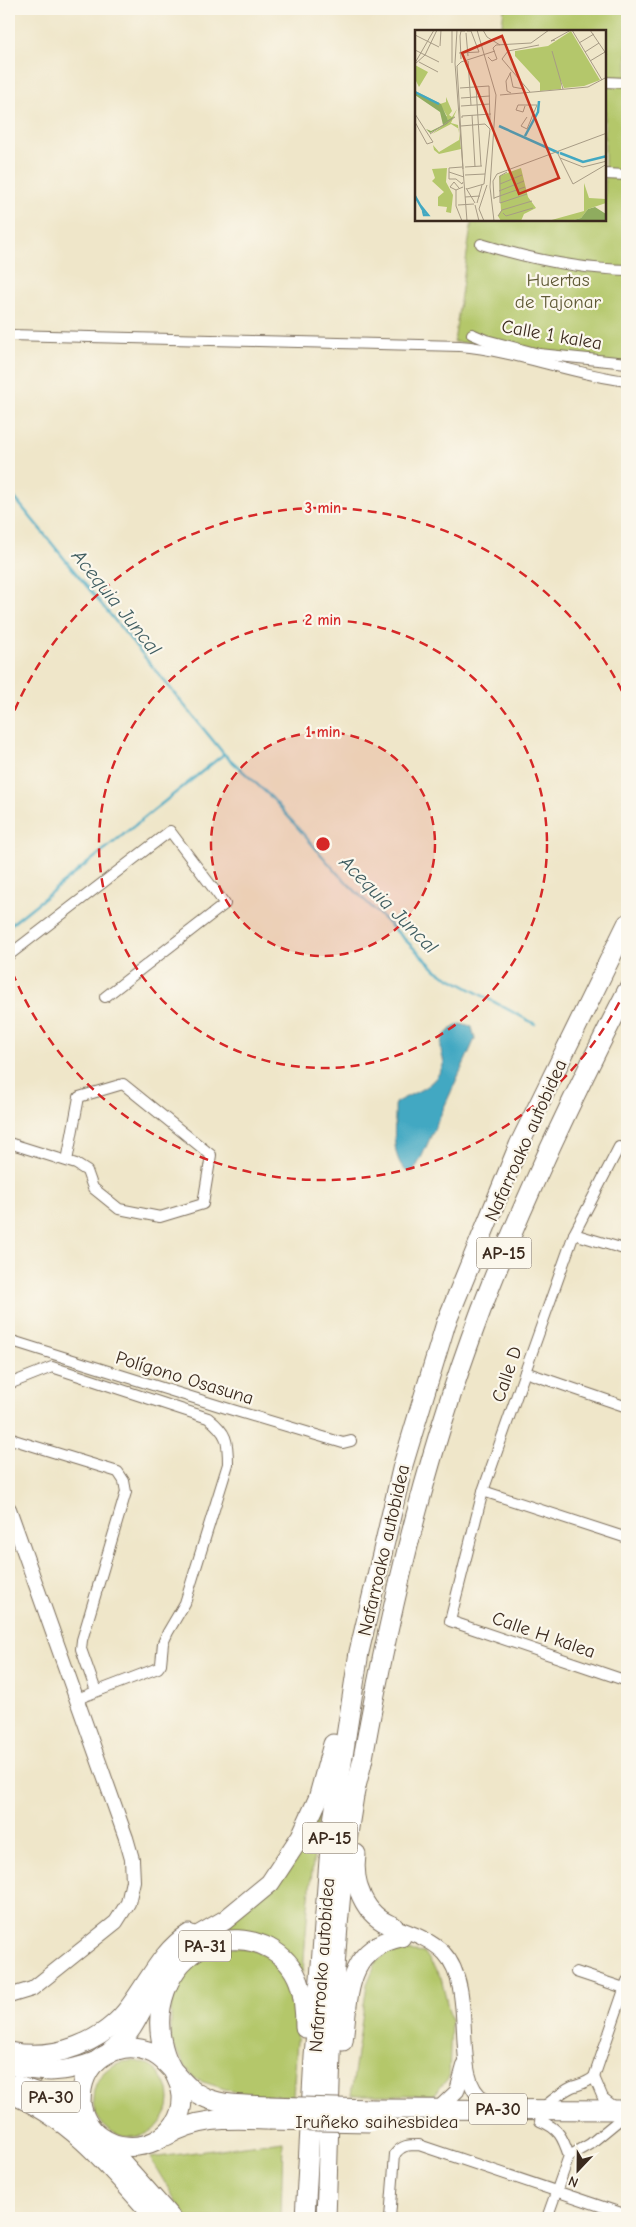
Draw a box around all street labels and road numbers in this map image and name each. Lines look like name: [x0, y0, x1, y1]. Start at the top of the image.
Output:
street label: Calle 1 kalea: [500, 315, 604, 355]
street label: Nafarroako autobidea: [480, 1056, 572, 1225]
road number: AP-15: [476, 1238, 532, 1268]
street label: Calle D: [487, 1343, 527, 1405]
street label: Polígono Osasuna: [113, 1347, 256, 1409]
street label: Nafarroako autobidea: [354, 1462, 414, 1638]
street label: Calle H kalea: [489, 1607, 598, 1663]
road number: AP-15: [302, 1822, 358, 1854]
street label: Nafarroako autobidea: [305, 1877, 339, 2053]
road number: PA-31: [179, 1930, 231, 1962]
road number: PA-30: [22, 2082, 80, 2112]
road number: PA-30: [469, 2094, 527, 2124]
street label: Iruñeko saihesbidea: [295, 2111, 459, 2133]

